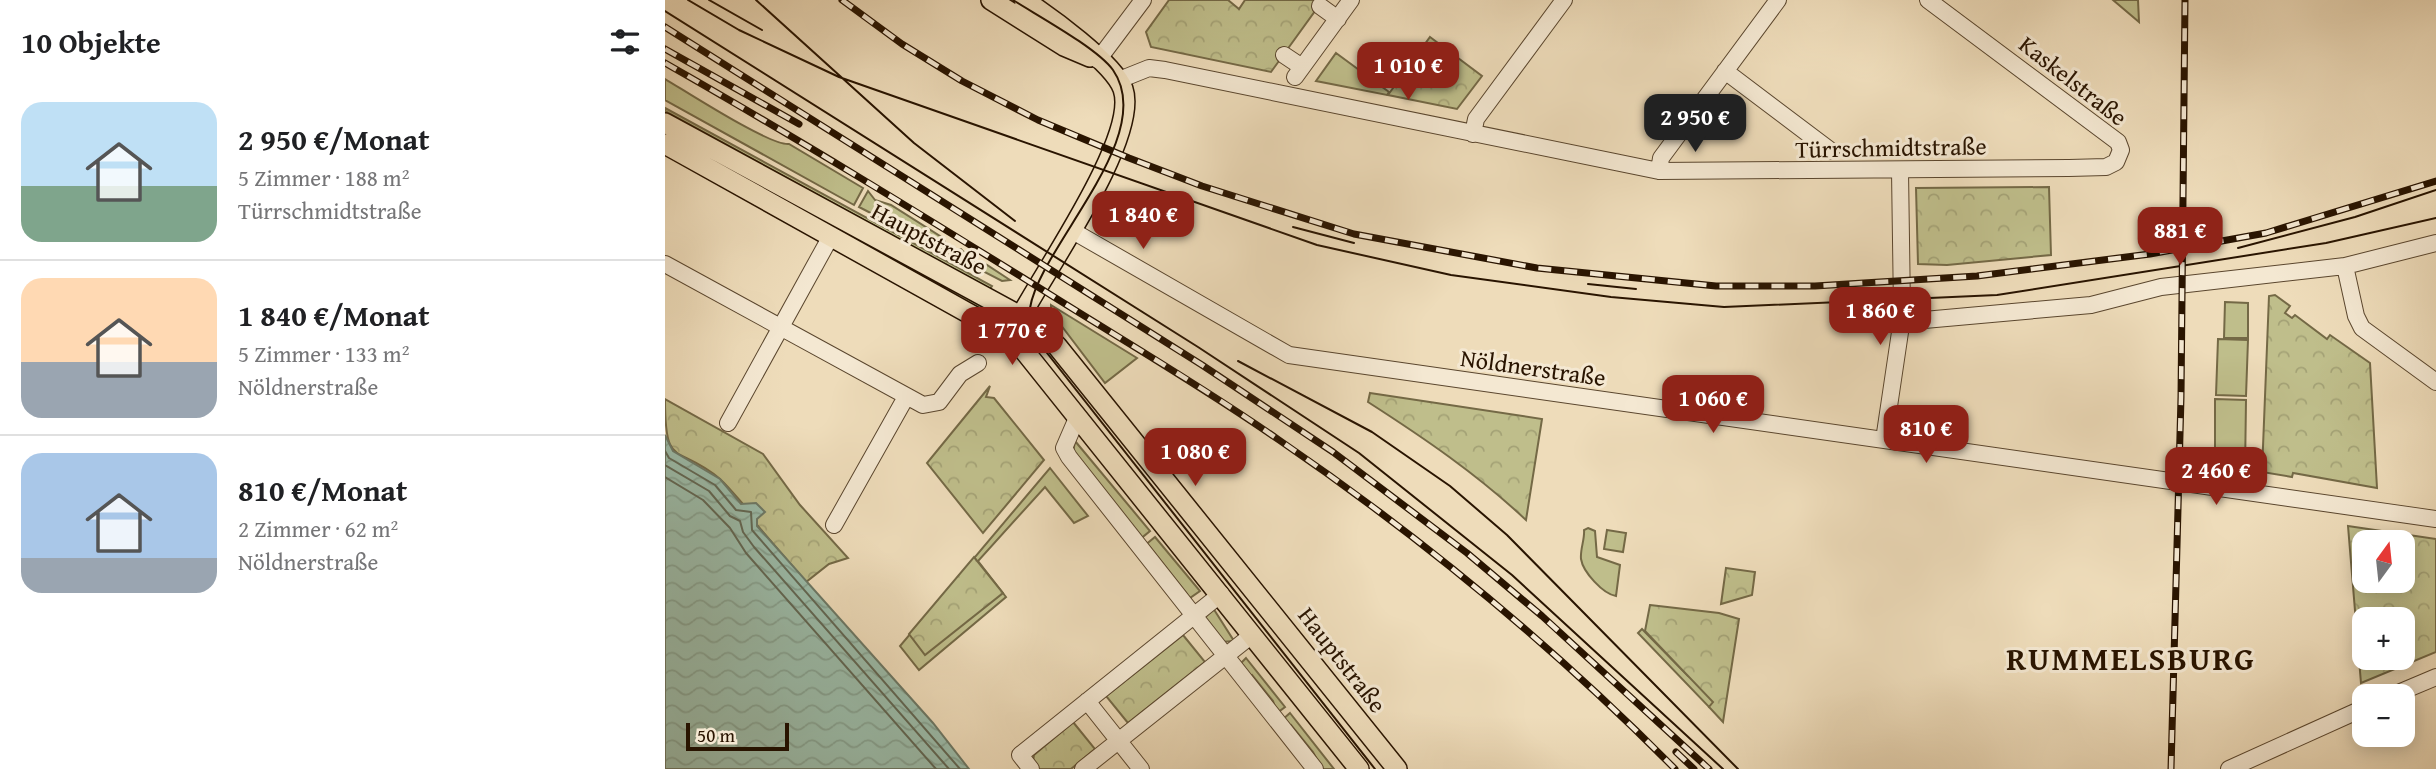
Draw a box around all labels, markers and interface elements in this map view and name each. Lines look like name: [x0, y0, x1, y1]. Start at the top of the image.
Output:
text: 10 Objekte: [21, 20, 161, 64]
icon: filters: [606, 23, 644, 61]
street label: Kaskelstraße: [2012, 27, 2135, 134]
pin: 1 010 €: [1343, 42, 1473, 102]
text: 1 010 €: [1373, 48, 1443, 81]
pin: 2 950 €: [1630, 94, 1760, 154]
text: 2 950 €: [1660, 100, 1730, 133]
text: 2 950 €/Monat: [238, 117, 430, 161]
street label: Türrschmidtstraße: [1795, 128, 1987, 167]
icon: home: [77, 130, 161, 214]
text: 5 Zimmer · 188 m²: [238, 161, 409, 194]
pin: 1 840 €: [1078, 191, 1208, 251]
text: Türrschmidtstraße: [238, 194, 421, 227]
street label: Hauptstraße: [865, 194, 993, 284]
text: 1 840 €: [1108, 197, 1178, 230]
pin: 881 €: [2131, 208, 2229, 267]
text: 881 €: [2154, 213, 2206, 246]
pin: 1 860 €: [1815, 288, 1945, 347]
text: 1 840 €/Monat: [238, 293, 430, 337]
text: 1 860 €: [1845, 293, 1915, 326]
icon: home: [77, 306, 161, 390]
pin: 1 770 €: [947, 308, 1077, 367]
text: 1 770 €: [977, 313, 1047, 346]
text: 5 Zimmer · 133 m²: [238, 337, 409, 370]
street label: Nöldnerstraße: [1458, 340, 1608, 395]
text: Nöldnerstraße: [238, 370, 378, 403]
pin: 1 060 €: [1648, 376, 1778, 435]
text: 1 060 €: [1678, 381, 1748, 414]
pin: 810 €: [1877, 406, 1975, 465]
text: 810 €: [1900, 411, 1952, 444]
pin: 1 080 €: [1130, 428, 1260, 488]
text: 1 080 €: [1160, 434, 1230, 467]
pin: 2 460 €: [2151, 448, 2281, 507]
text: 2 460 €: [2181, 453, 2251, 486]
text: 810 €/Monat: [238, 468, 407, 512]
icon: home: [77, 481, 161, 565]
text: 2 Zimmer · 62 m²: [238, 512, 398, 545]
north arrow: [2352, 530, 2415, 593]
map controls: [2352, 530, 2415, 747]
text: Nöldnerstraße: [238, 545, 378, 578]
street label: Hauptstraße: [1290, 599, 1395, 720]
button: +: [2352, 607, 2415, 670]
district label: RUMMELSBURG: [2006, 635, 2256, 682]
button: −: [2352, 684, 2415, 747]
scale bar: [686, 720, 789, 752]
text: 50 m: [697, 721, 735, 749]

